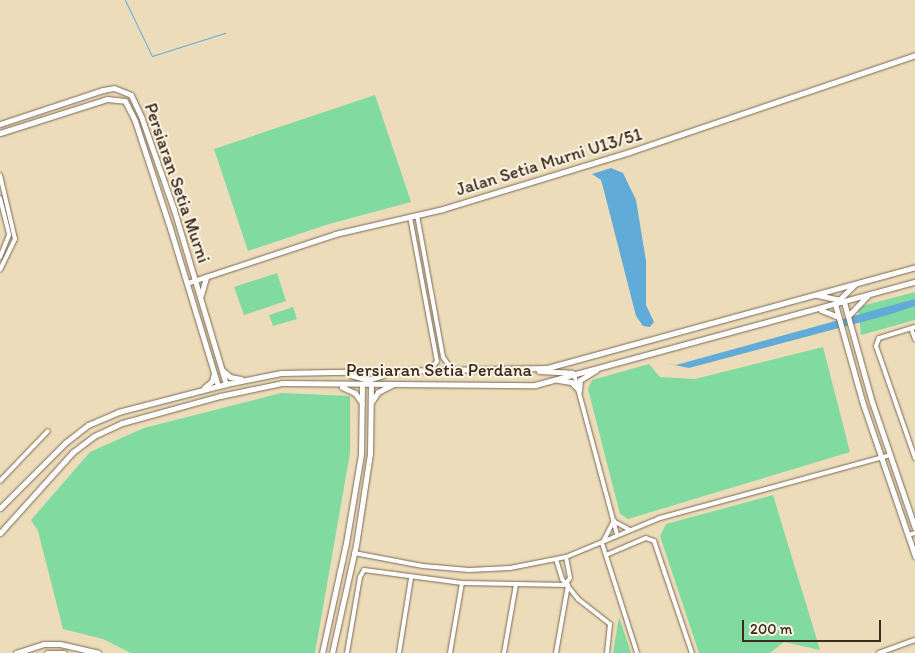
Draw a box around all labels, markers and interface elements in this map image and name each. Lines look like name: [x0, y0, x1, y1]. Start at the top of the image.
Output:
street label: Persiaran Setia Murni: [140, 100, 214, 266]
street label: Jalan Setia Murni U13/51: [453, 123, 645, 201]
street label: Persiaran Setia Perdana: [346, 359, 532, 381]
scale bar: [745, 610, 884, 642]
text: 200 m: [750, 620, 792, 638]

